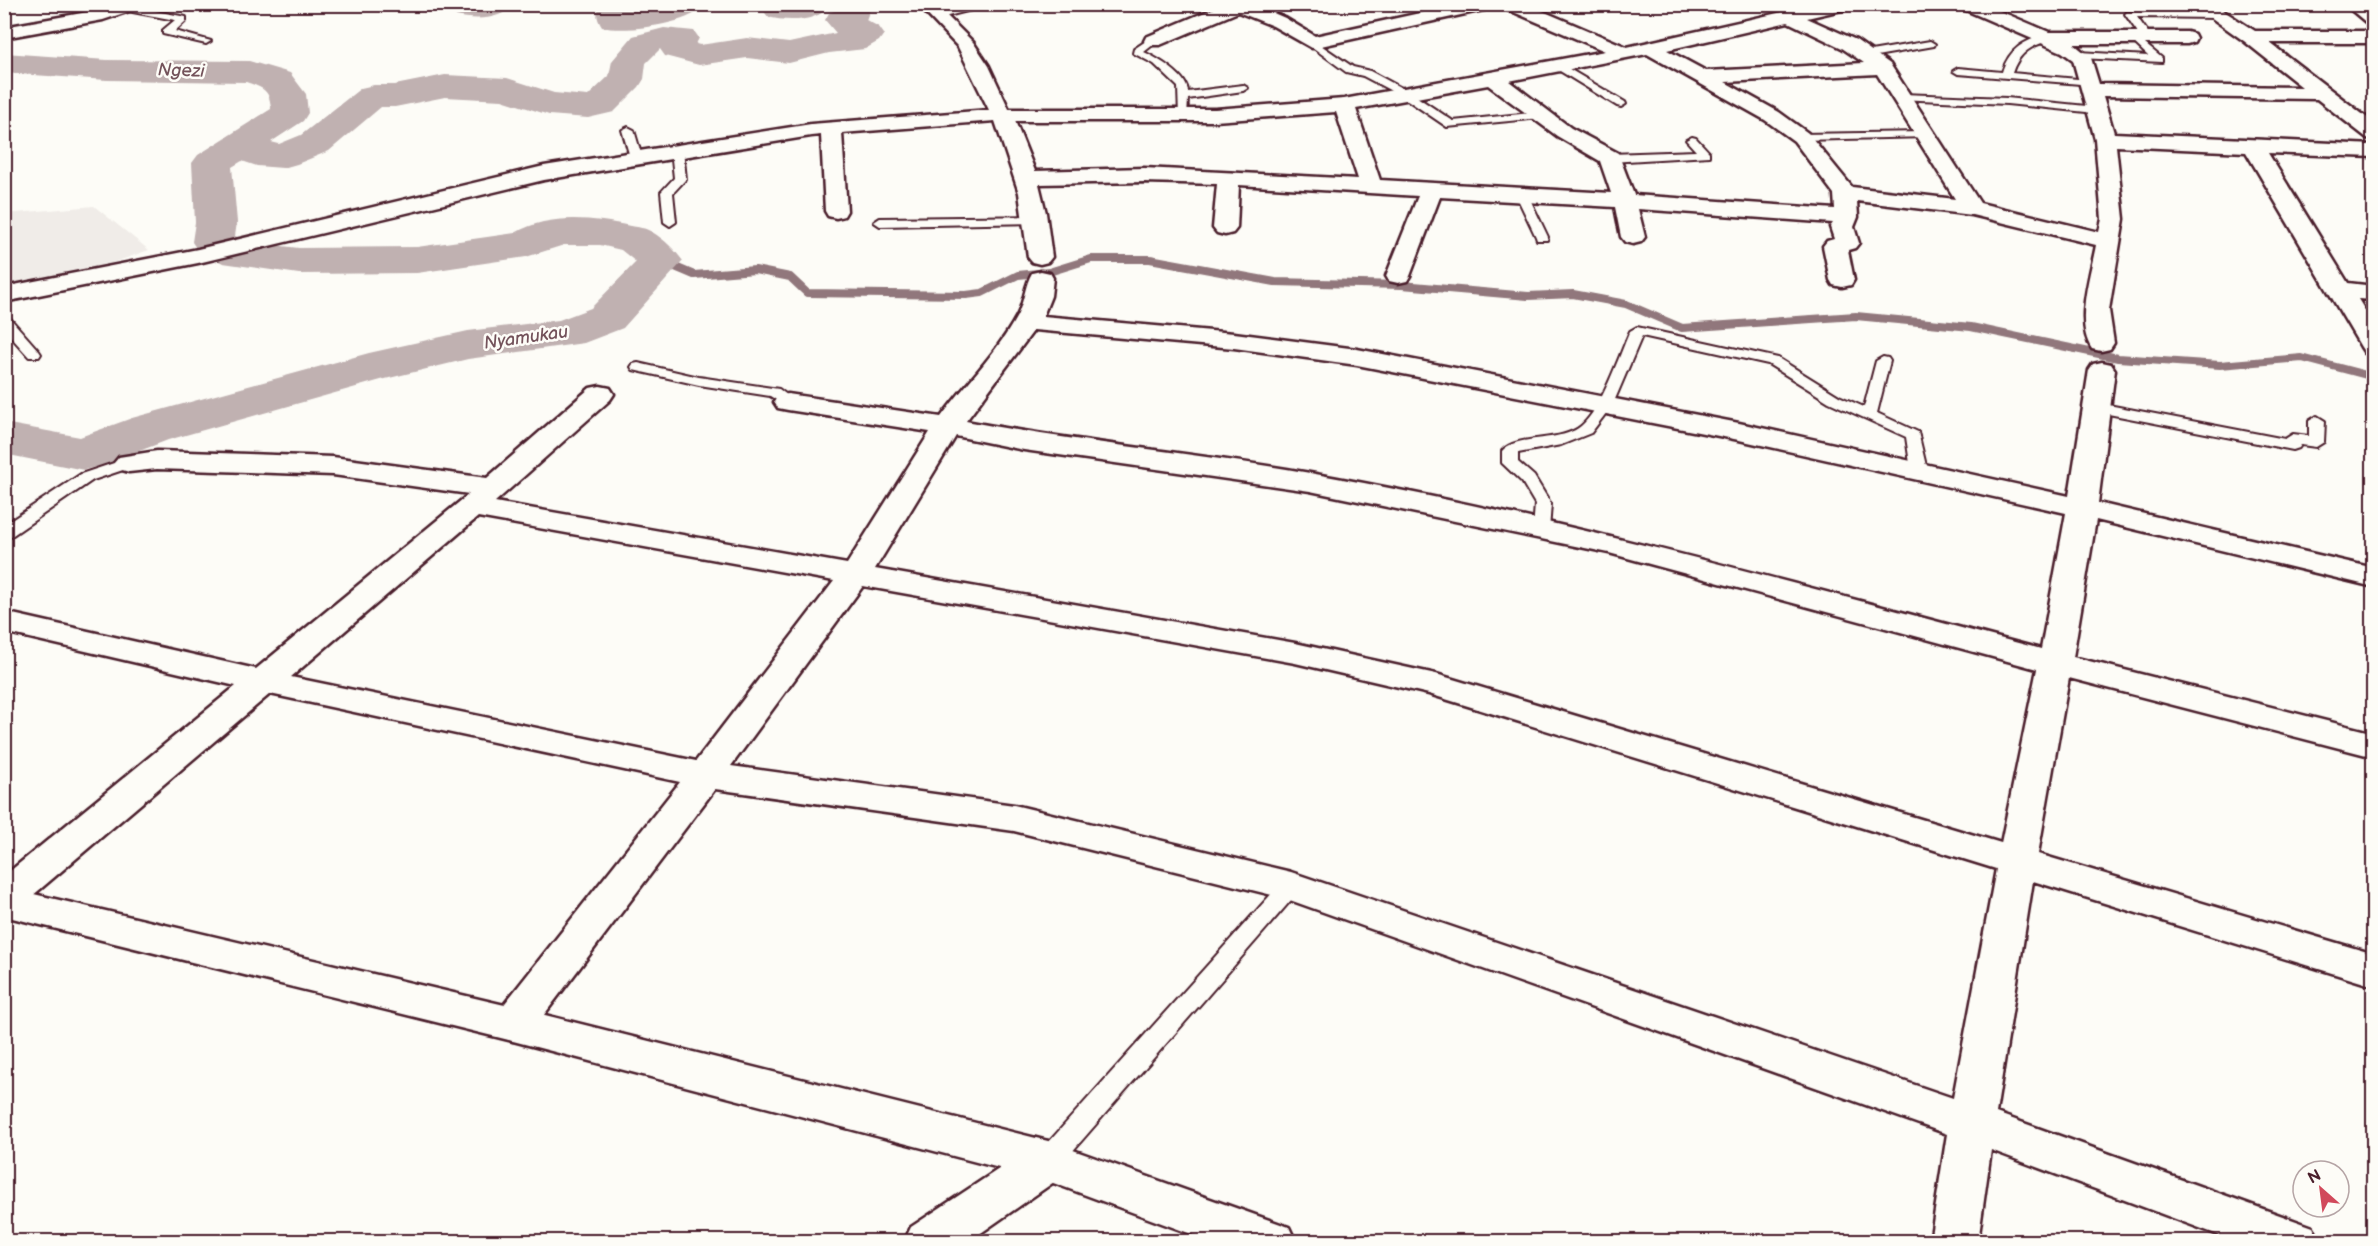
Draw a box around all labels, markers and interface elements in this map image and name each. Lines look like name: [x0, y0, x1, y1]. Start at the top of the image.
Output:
water label: Ngezi: [157, 59, 206, 82]
water label: Nyamukau: [483, 321, 569, 354]
north arrow: [2291, 1159, 2351, 1219]
text: N: [2305, 1166, 2324, 1188]

